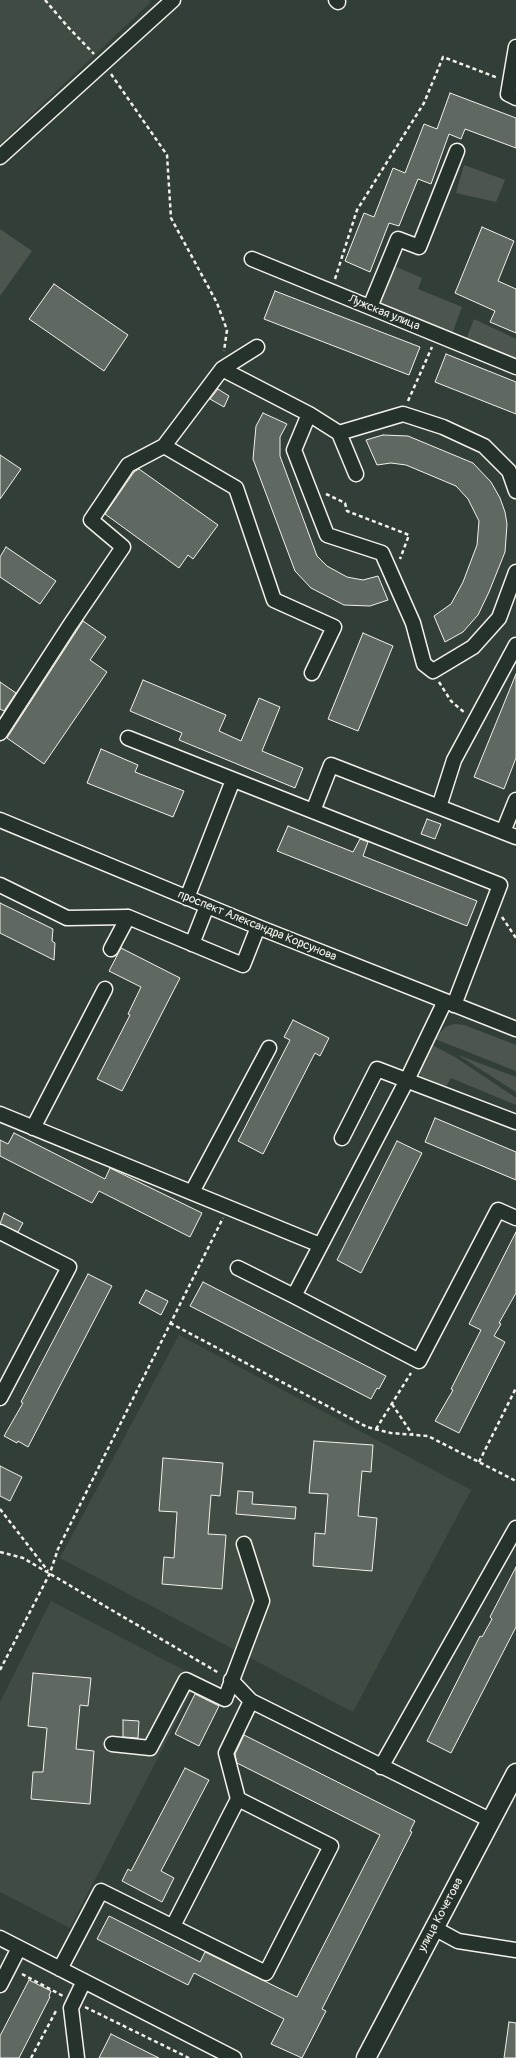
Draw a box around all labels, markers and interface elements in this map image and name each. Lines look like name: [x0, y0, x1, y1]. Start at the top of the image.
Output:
street label: Лужская улица: [346, 292, 422, 334]
street label: проспект Александра Корсунова: [175, 887, 339, 965]
street label: улица Кочетова: [415, 1876, 467, 1954]

